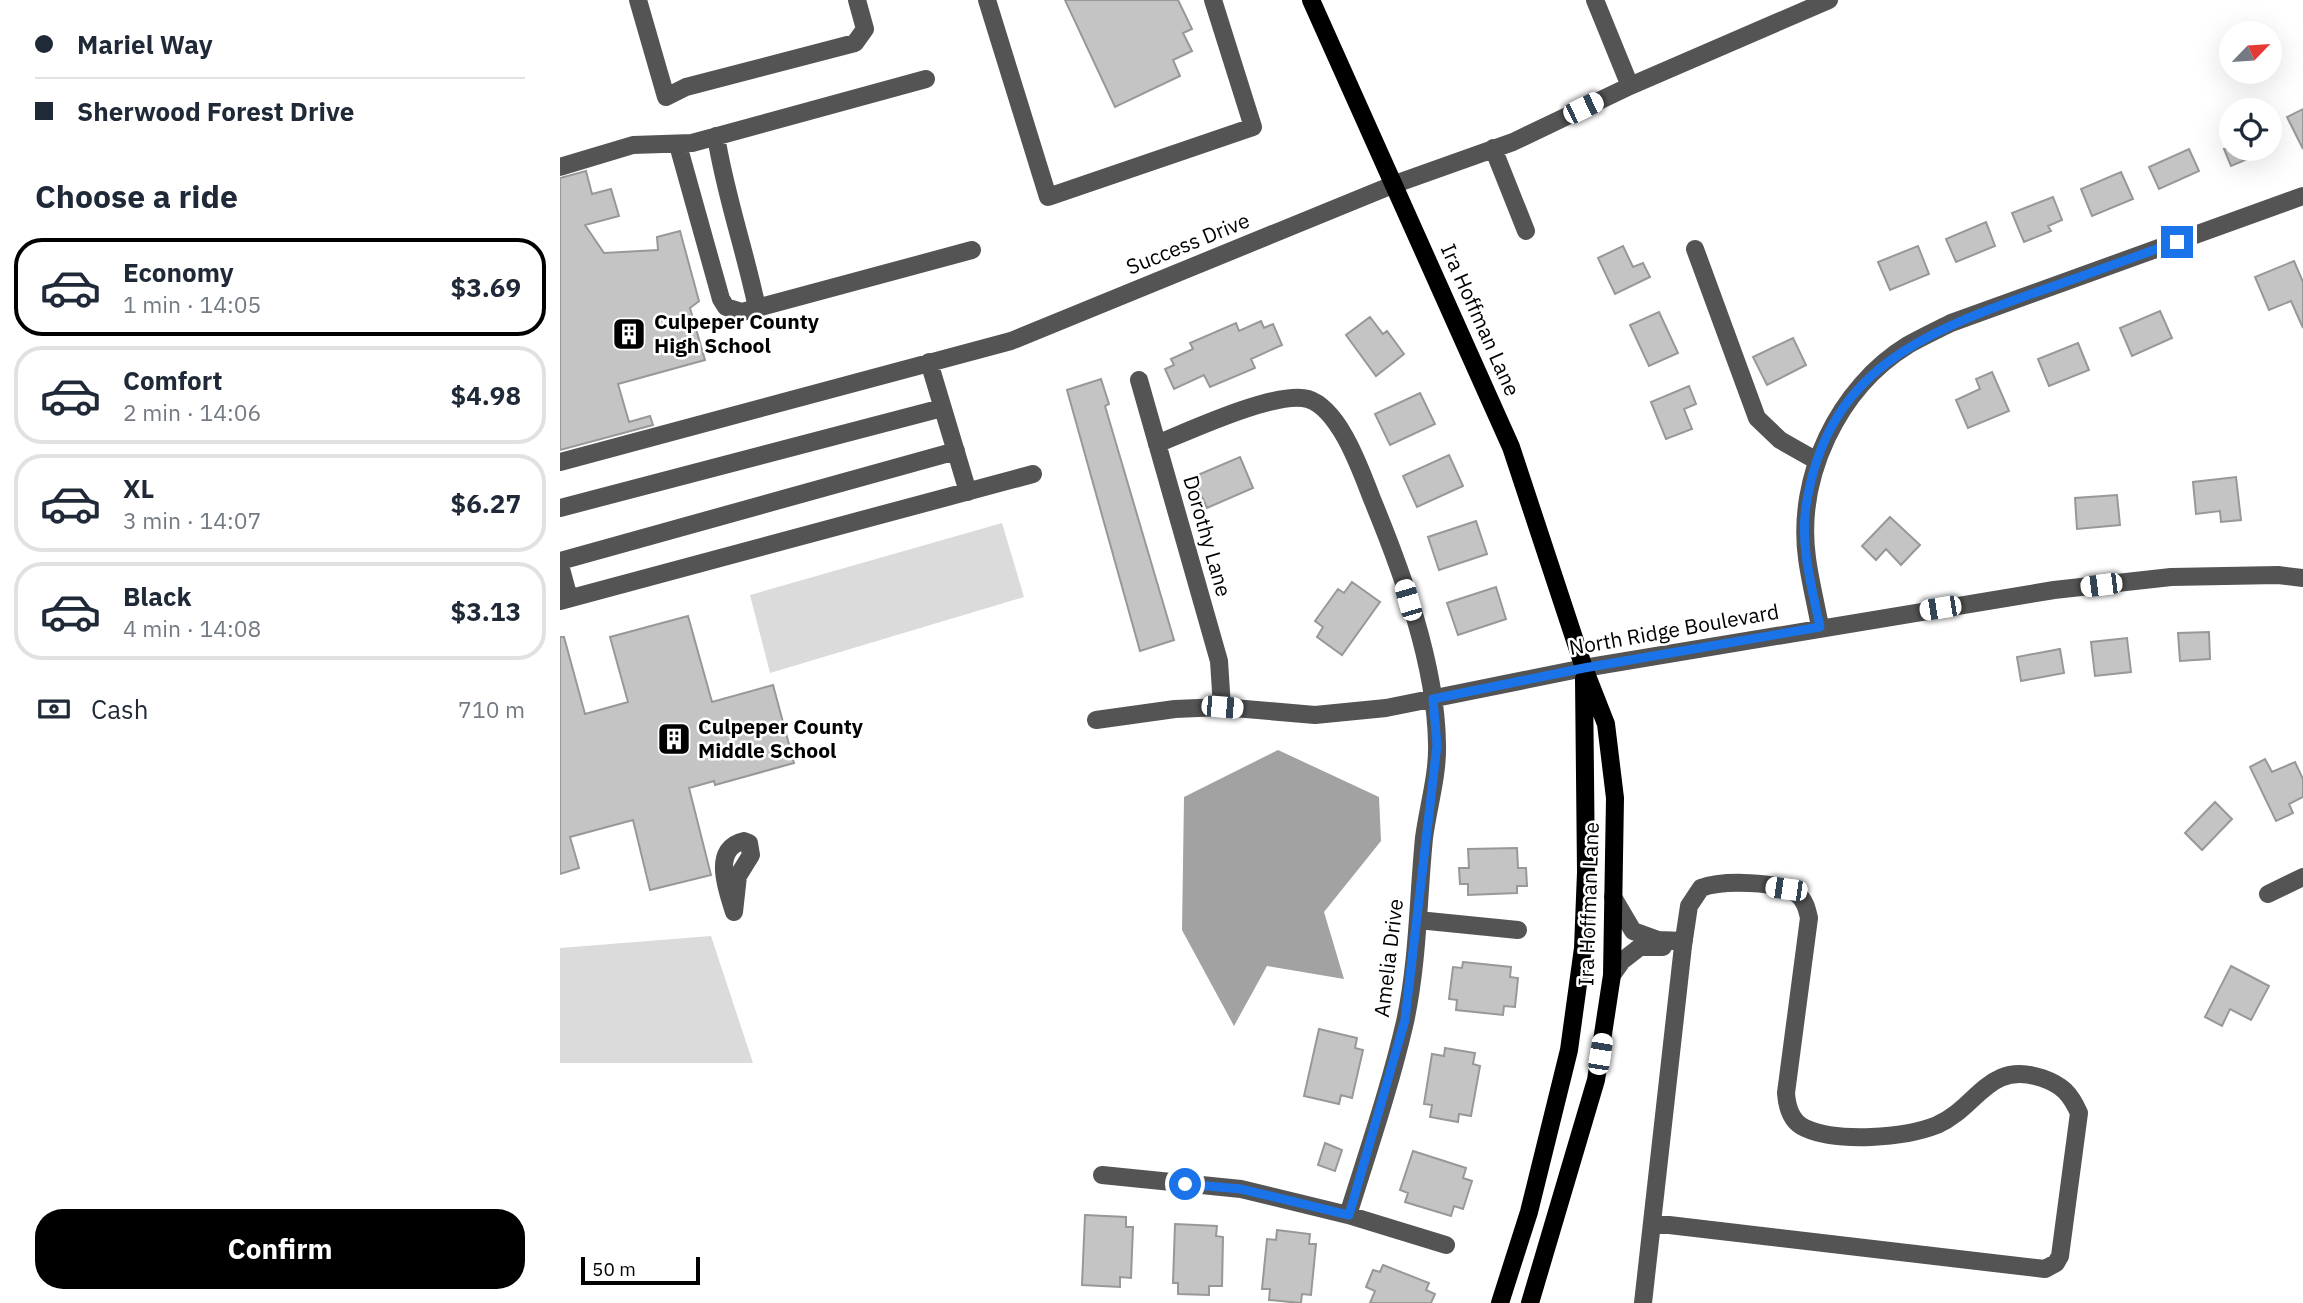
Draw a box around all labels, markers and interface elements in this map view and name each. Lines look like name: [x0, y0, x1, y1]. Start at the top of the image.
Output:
north arrow: [2219, 21, 2282, 84]
map controls: [2219, 21, 2282, 161]
text: Mariel Way: [77, 27, 213, 61]
car: [1560, 89, 1607, 127]
text: Sherwood Forest Drive: [77, 94, 354, 128]
button: locate: [2219, 98, 2282, 161]
text: Choose a ride: [35, 175, 238, 217]
street label: Success Drive: [1122, 206, 1253, 281]
route end: [2161, 226, 2193, 258]
street label: Ira Hoffman Lane: [1435, 239, 1527, 400]
text: Economy: [123, 255, 234, 289]
icon: car: [39, 256, 102, 319]
text: $3.69: [451, 270, 521, 304]
text: 1 min · 14:05: [123, 289, 261, 319]
place label: Culpeper County High School: [654, 307, 820, 359]
building icon: Culpeper County High School: [610, 315, 648, 353]
text: Comfort: [123, 363, 222, 397]
icon: car: [39, 364, 102, 427]
text: $4.98: [451, 378, 521, 412]
text: 2 min · 14:06: [123, 397, 261, 427]
text: XL: [123, 471, 154, 505]
icon: car: [39, 472, 102, 535]
street label: Dorothy Lane: [1177, 472, 1239, 600]
text: $6.27: [451, 486, 521, 520]
text: 3 min · 14:07: [123, 505, 261, 535]
car: [2079, 572, 2124, 598]
car: [1393, 577, 1424, 623]
text: Black: [123, 579, 191, 613]
icon: car: [39, 580, 102, 643]
text: $3.13: [451, 594, 521, 628]
car: [1918, 594, 1963, 622]
street label: North Ridge Boulevard: [1567, 597, 1781, 661]
text: 4 min · 14:08: [123, 613, 261, 643]
icon: cash: [35, 690, 73, 728]
text: Cash: [91, 692, 148, 726]
text: 710 m: [458, 694, 525, 724]
car: [1201, 695, 1244, 719]
place label: Culpeper County Middle School: [698, 712, 864, 764]
building icon: Culpeper County Middle School: [655, 720, 693, 758]
street label: Ira Hoffman Lane: [1571, 822, 1605, 986]
car: [1764, 876, 1809, 902]
street label: Amelia Drive: [1367, 897, 1409, 1019]
car: [1587, 1032, 1614, 1076]
route start: [1169, 1168, 1201, 1200]
button: Confirm: [35, 1209, 525, 1289]
scale bar: [581, 1254, 700, 1286]
text: 50 m: [592, 1257, 636, 1281]

